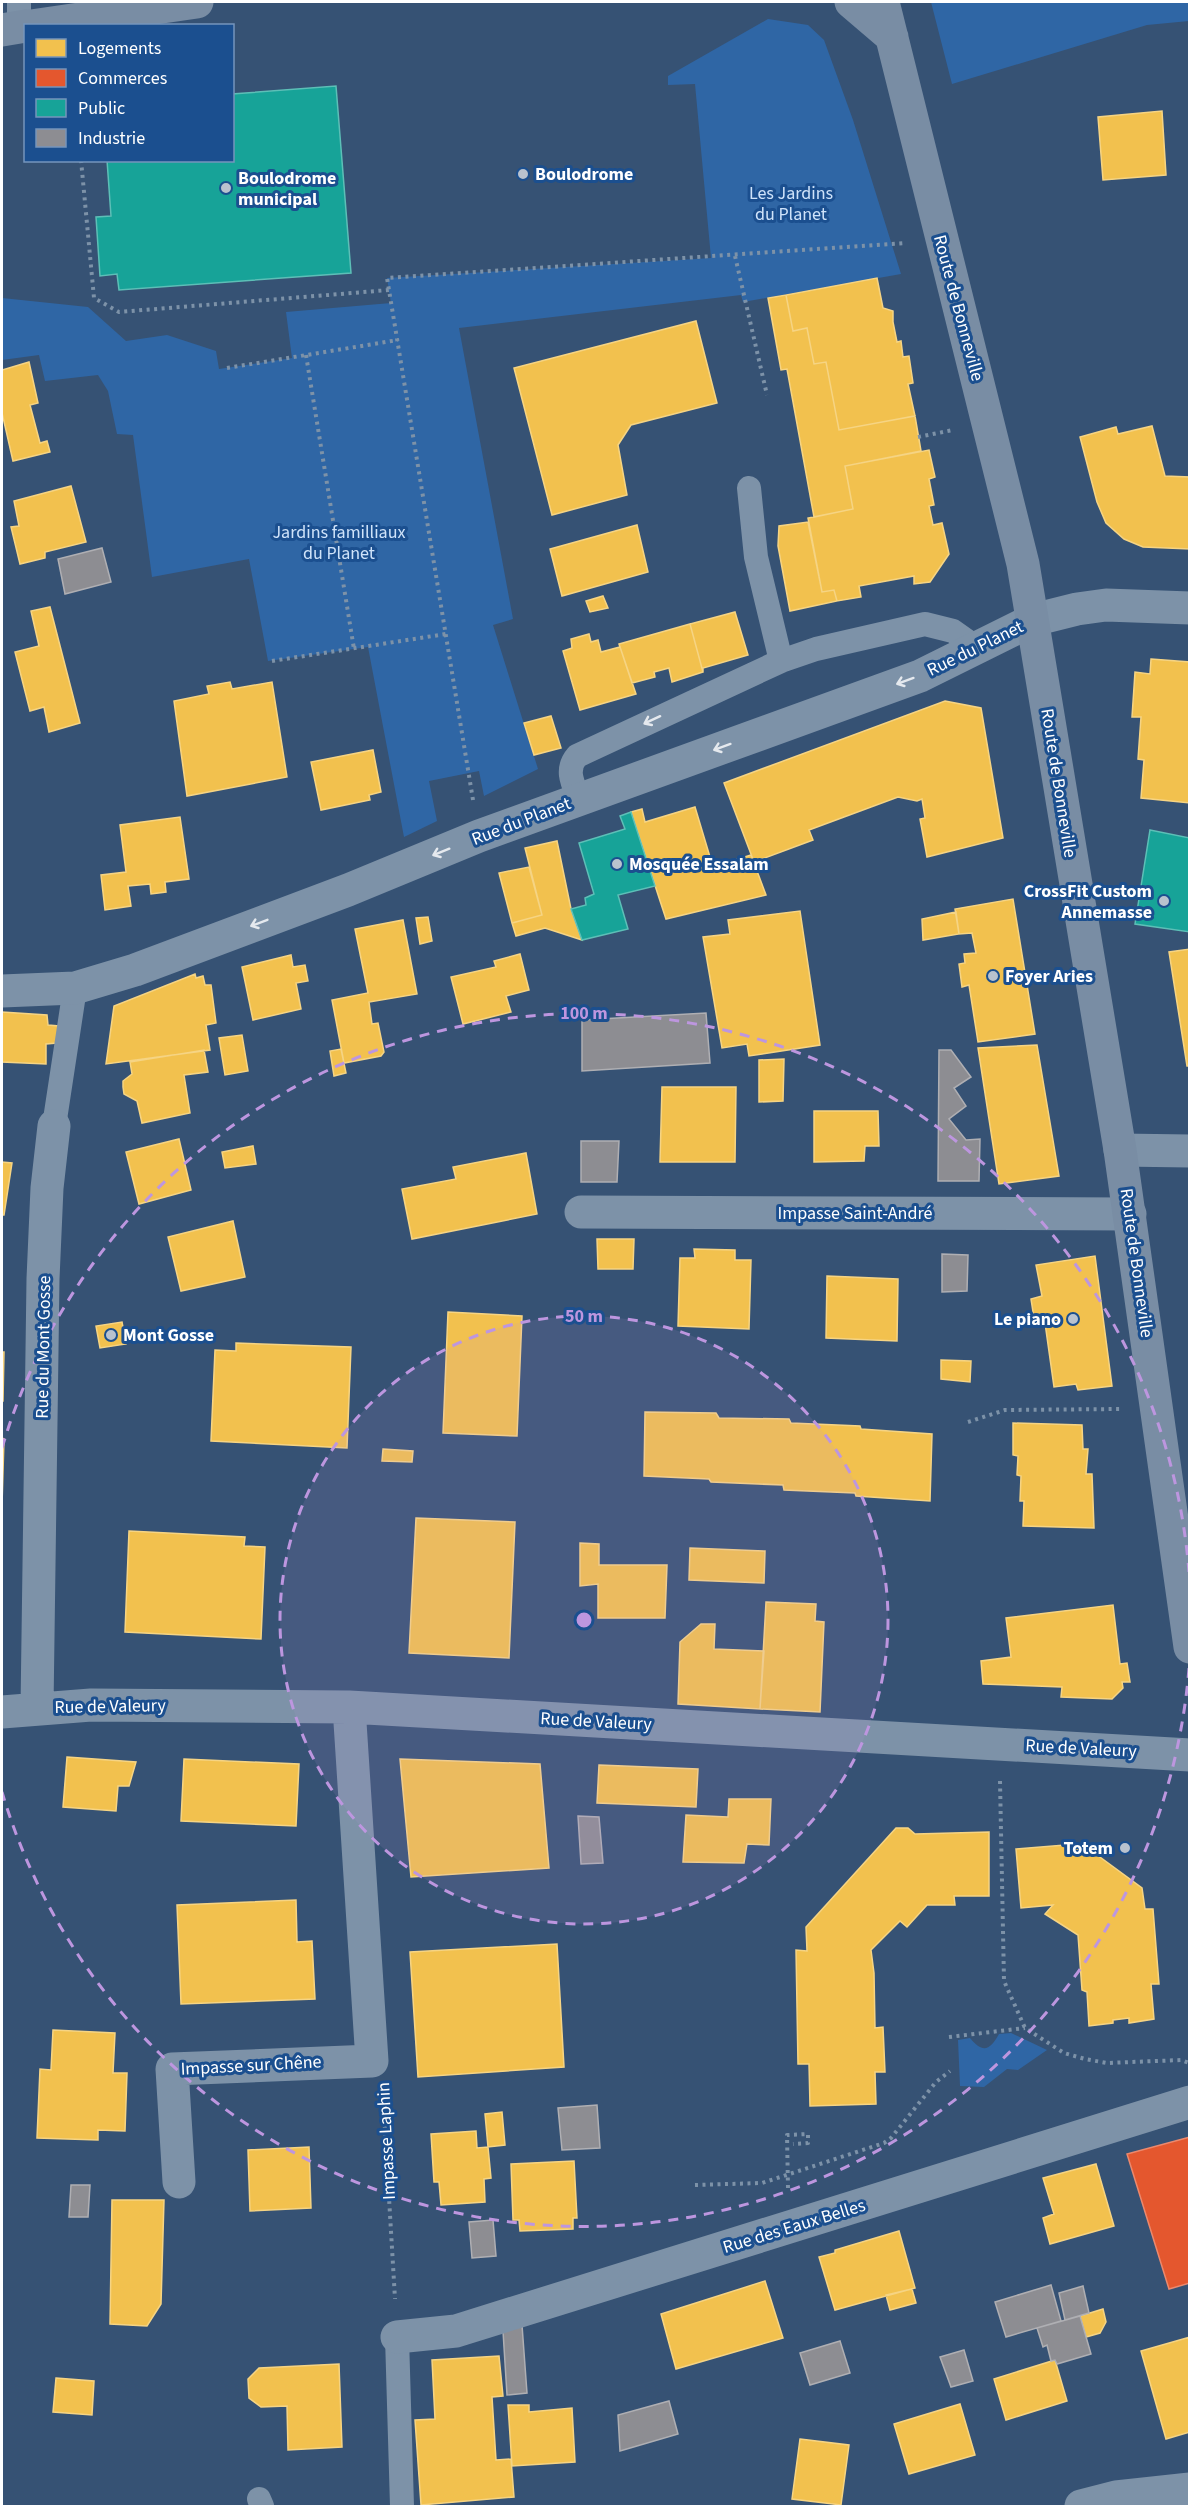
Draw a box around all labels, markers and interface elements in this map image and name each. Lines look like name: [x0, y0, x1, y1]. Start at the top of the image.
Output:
legend: [24, 24, 234, 162]
text: Logements: [78, 36, 161, 61]
text: Commerces: [78, 66, 167, 91]
text: Public: [78, 96, 125, 121]
text: Industrie: [78, 126, 145, 151]
place label: Boulodrome: [535, 162, 633, 187]
place label: Boulodrome municipal: [238, 166, 336, 212]
marker: Boulodrome: [516, 167, 530, 181]
marker: Boulodrome municipal: [219, 181, 233, 195]
park label: Les Jardins du Planet: [749, 181, 833, 227]
street label: Route de Bonneville: [927, 232, 990, 384]
park label: Jardins familliaux du Planet: [273, 520, 405, 566]
street label: Rue du Planet: [923, 614, 1028, 683]
one-way arrow: [896, 676, 915, 687]
street label: Route de Bonneville: [1034, 707, 1083, 859]
one-way arrow: [643, 715, 661, 727]
one-way arrow: [713, 743, 732, 754]
street label: Rue du Planet: [468, 791, 574, 852]
one-way arrow: [432, 847, 450, 858]
place label: Mosquée Essalam: [629, 852, 769, 877]
marker: Mosquée Essalam: [610, 857, 624, 871]
place label: CrossFit Custom Annemasse: [1024, 879, 1152, 925]
marker: CrossFit Custom Annemasse: [1157, 894, 1171, 908]
one-way arrow: [250, 919, 269, 930]
place label: Foyer Aries: [1005, 964, 1093, 989]
marker: Foyer Aries: [986, 969, 1000, 983]
text: 100 m: [560, 1001, 608, 1026]
street label: Route de Bonneville: [1114, 1187, 1159, 1339]
street label: Impasse Saint-André: [778, 1201, 932, 1226]
street label: Rue du Mont Gosse: [30, 1275, 57, 1419]
text: 50 m: [565, 1304, 603, 1329]
place label: Le piano: [994, 1307, 1061, 1332]
marker: Le piano: [1066, 1312, 1080, 1326]
place label: Mont Gosse: [123, 1323, 214, 1348]
marker: Mont Gosse: [104, 1328, 118, 1342]
centre of rings: [574, 1610, 594, 1630]
street label: Rue de Valeury: [54, 1693, 167, 1720]
street label: Rue de Valeury: [540, 1706, 653, 1737]
street label: Rue de Valeury: [1025, 1733, 1138, 1764]
place label: Totem: [1064, 1836, 1113, 1861]
marker: Totem: [1118, 1841, 1132, 1855]
street label: Impasse sur Chêne: [180, 2049, 322, 2082]
street label: Impasse Laphin: [371, 2081, 402, 2201]
street label: Rue des Eaux Belles: [720, 2193, 868, 2260]

